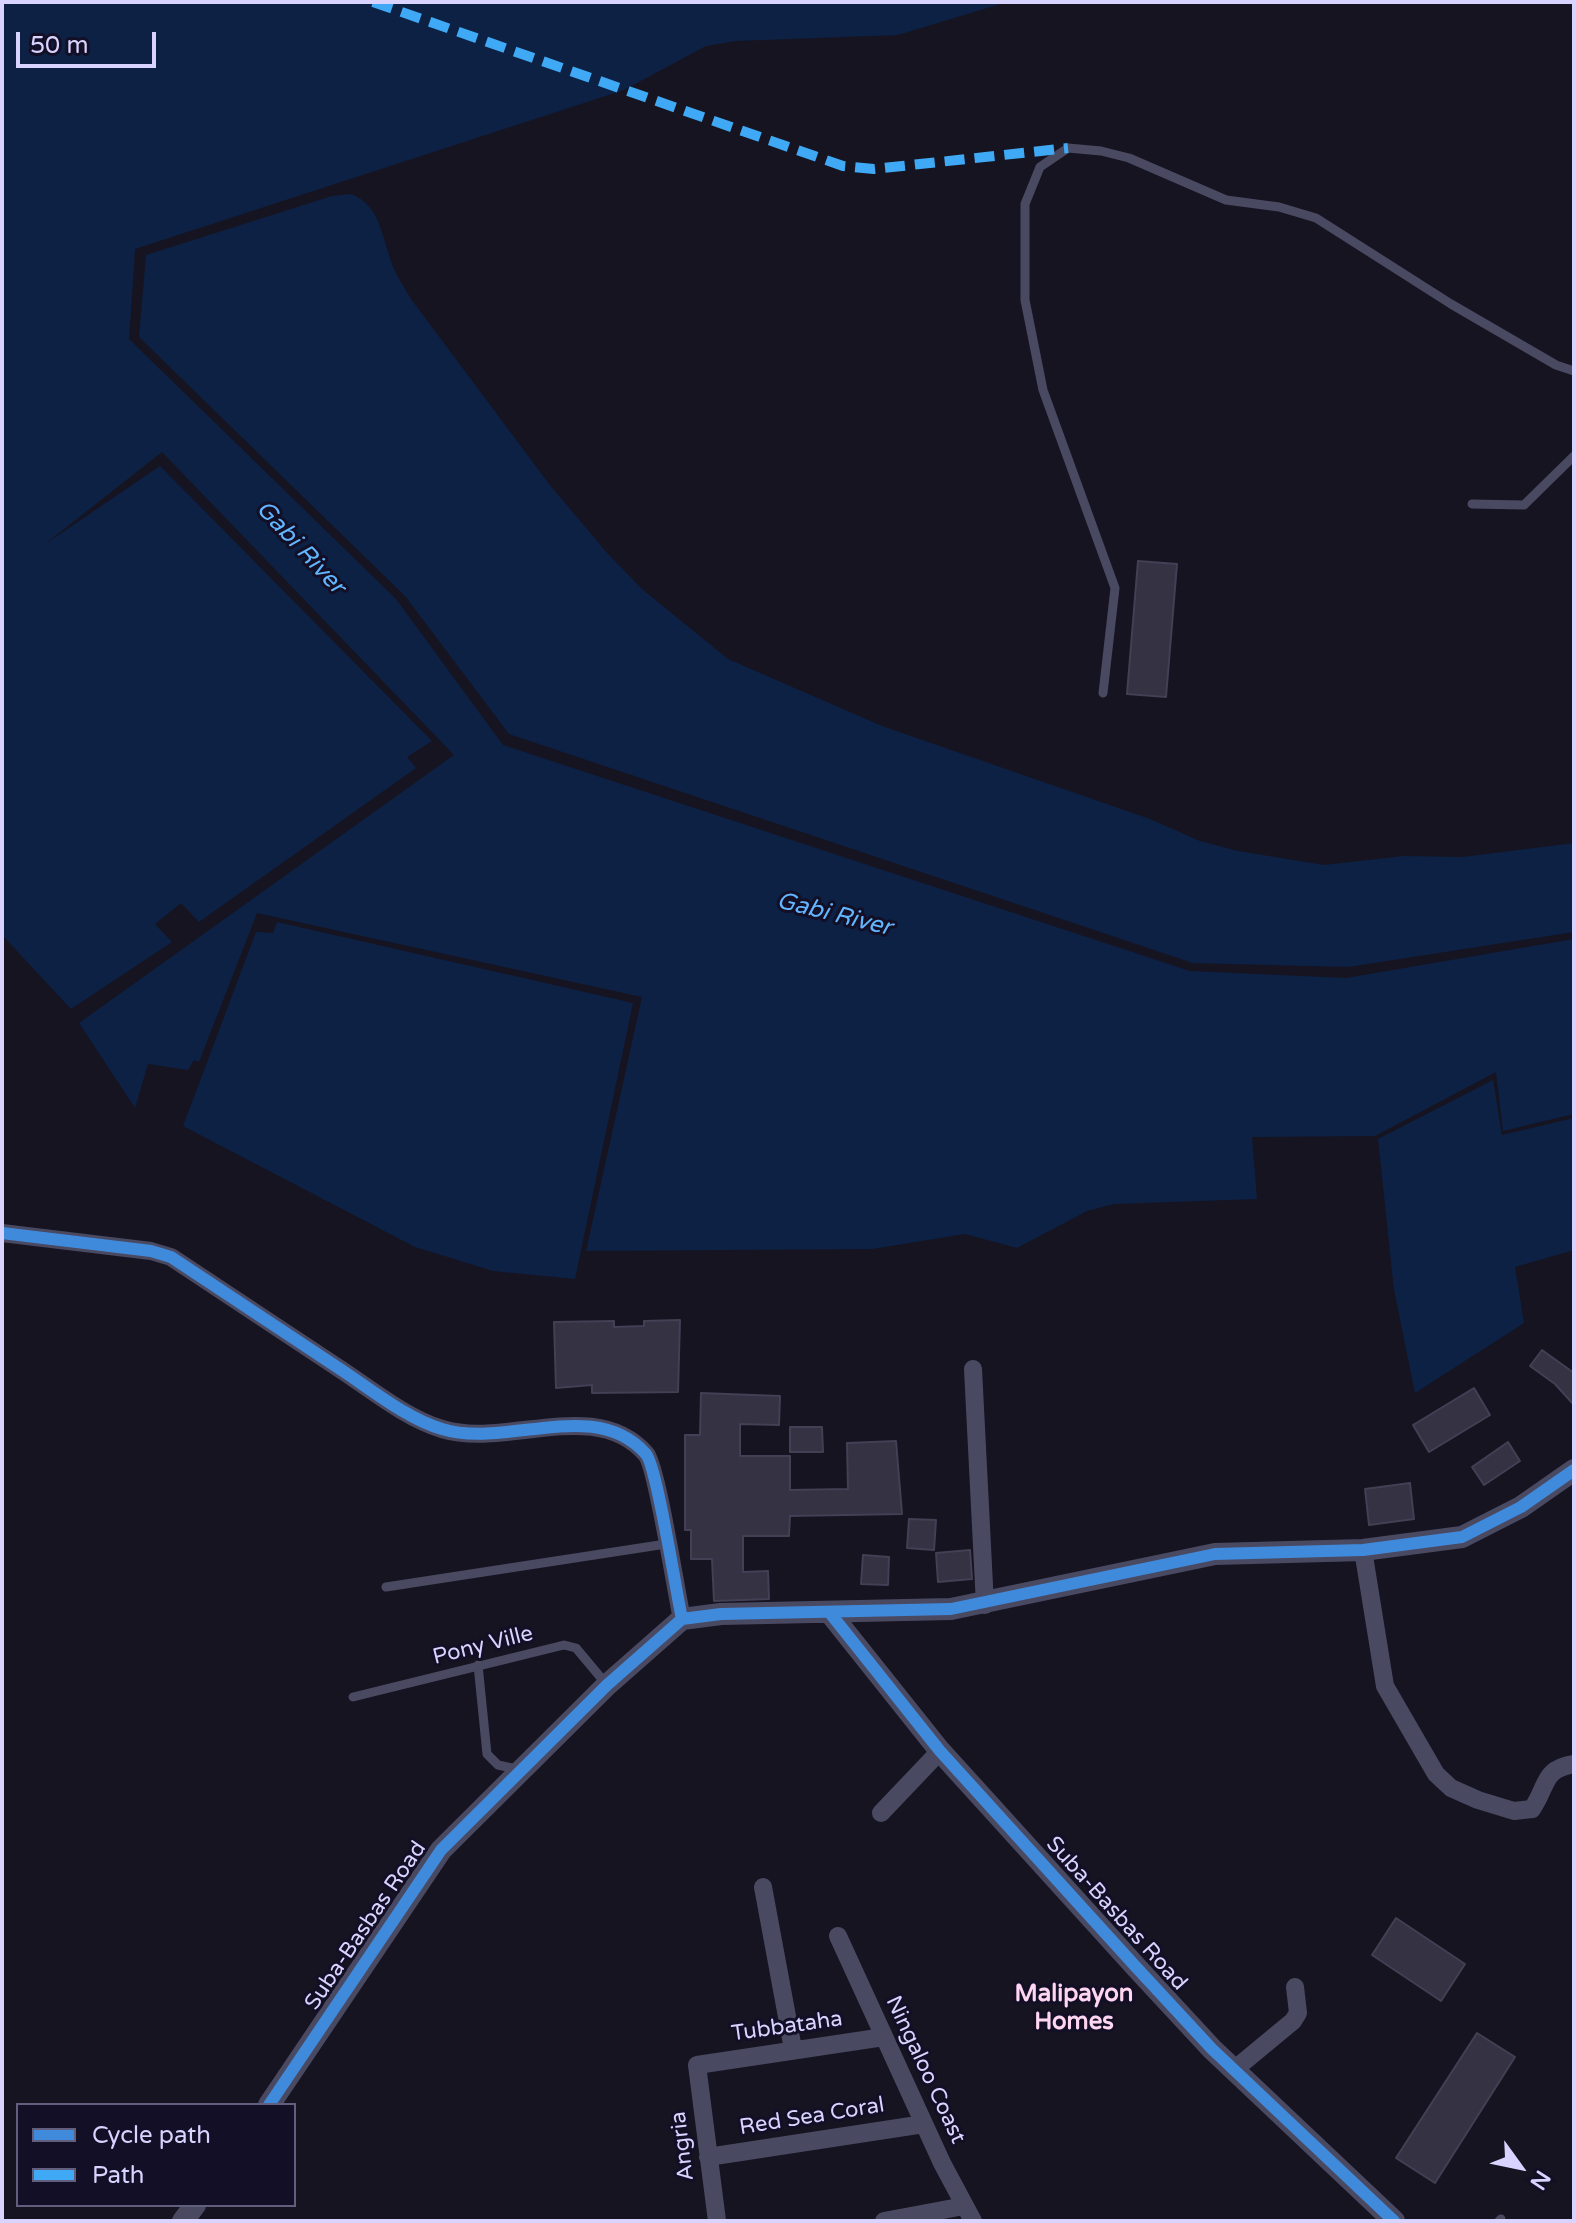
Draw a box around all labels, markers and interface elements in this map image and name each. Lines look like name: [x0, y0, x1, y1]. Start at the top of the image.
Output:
scale bar: [20, 16, 160, 66]
text: 50 m: [30, 31, 88, 60]
water label: Gabi River: [249, 495, 351, 601]
water label: Gabi River: [774, 887, 894, 943]
street label: Pony Ville: [430, 1621, 536, 1671]
street label: Suba-Basbas Road: [1040, 1832, 1192, 1996]
street label: Suba-Basbas Road: [300, 1837, 432, 2015]
district label: Malipayon Homes: [1015, 1981, 1133, 2037]
street label: Ningaloo Coast: [879, 1992, 971, 2148]
street label: Tubbataha: [730, 2006, 844, 2048]
street label: Red Sea Coral: [738, 2093, 886, 2141]
legend: [16, 2103, 296, 2207]
street label: Angria: [666, 2110, 700, 2182]
text: Cycle path: [92, 2121, 211, 2150]
north arrow: [1480, 2127, 1560, 2207]
text: Path: [92, 2161, 145, 2190]
text: N: [1524, 2166, 1556, 2195]

